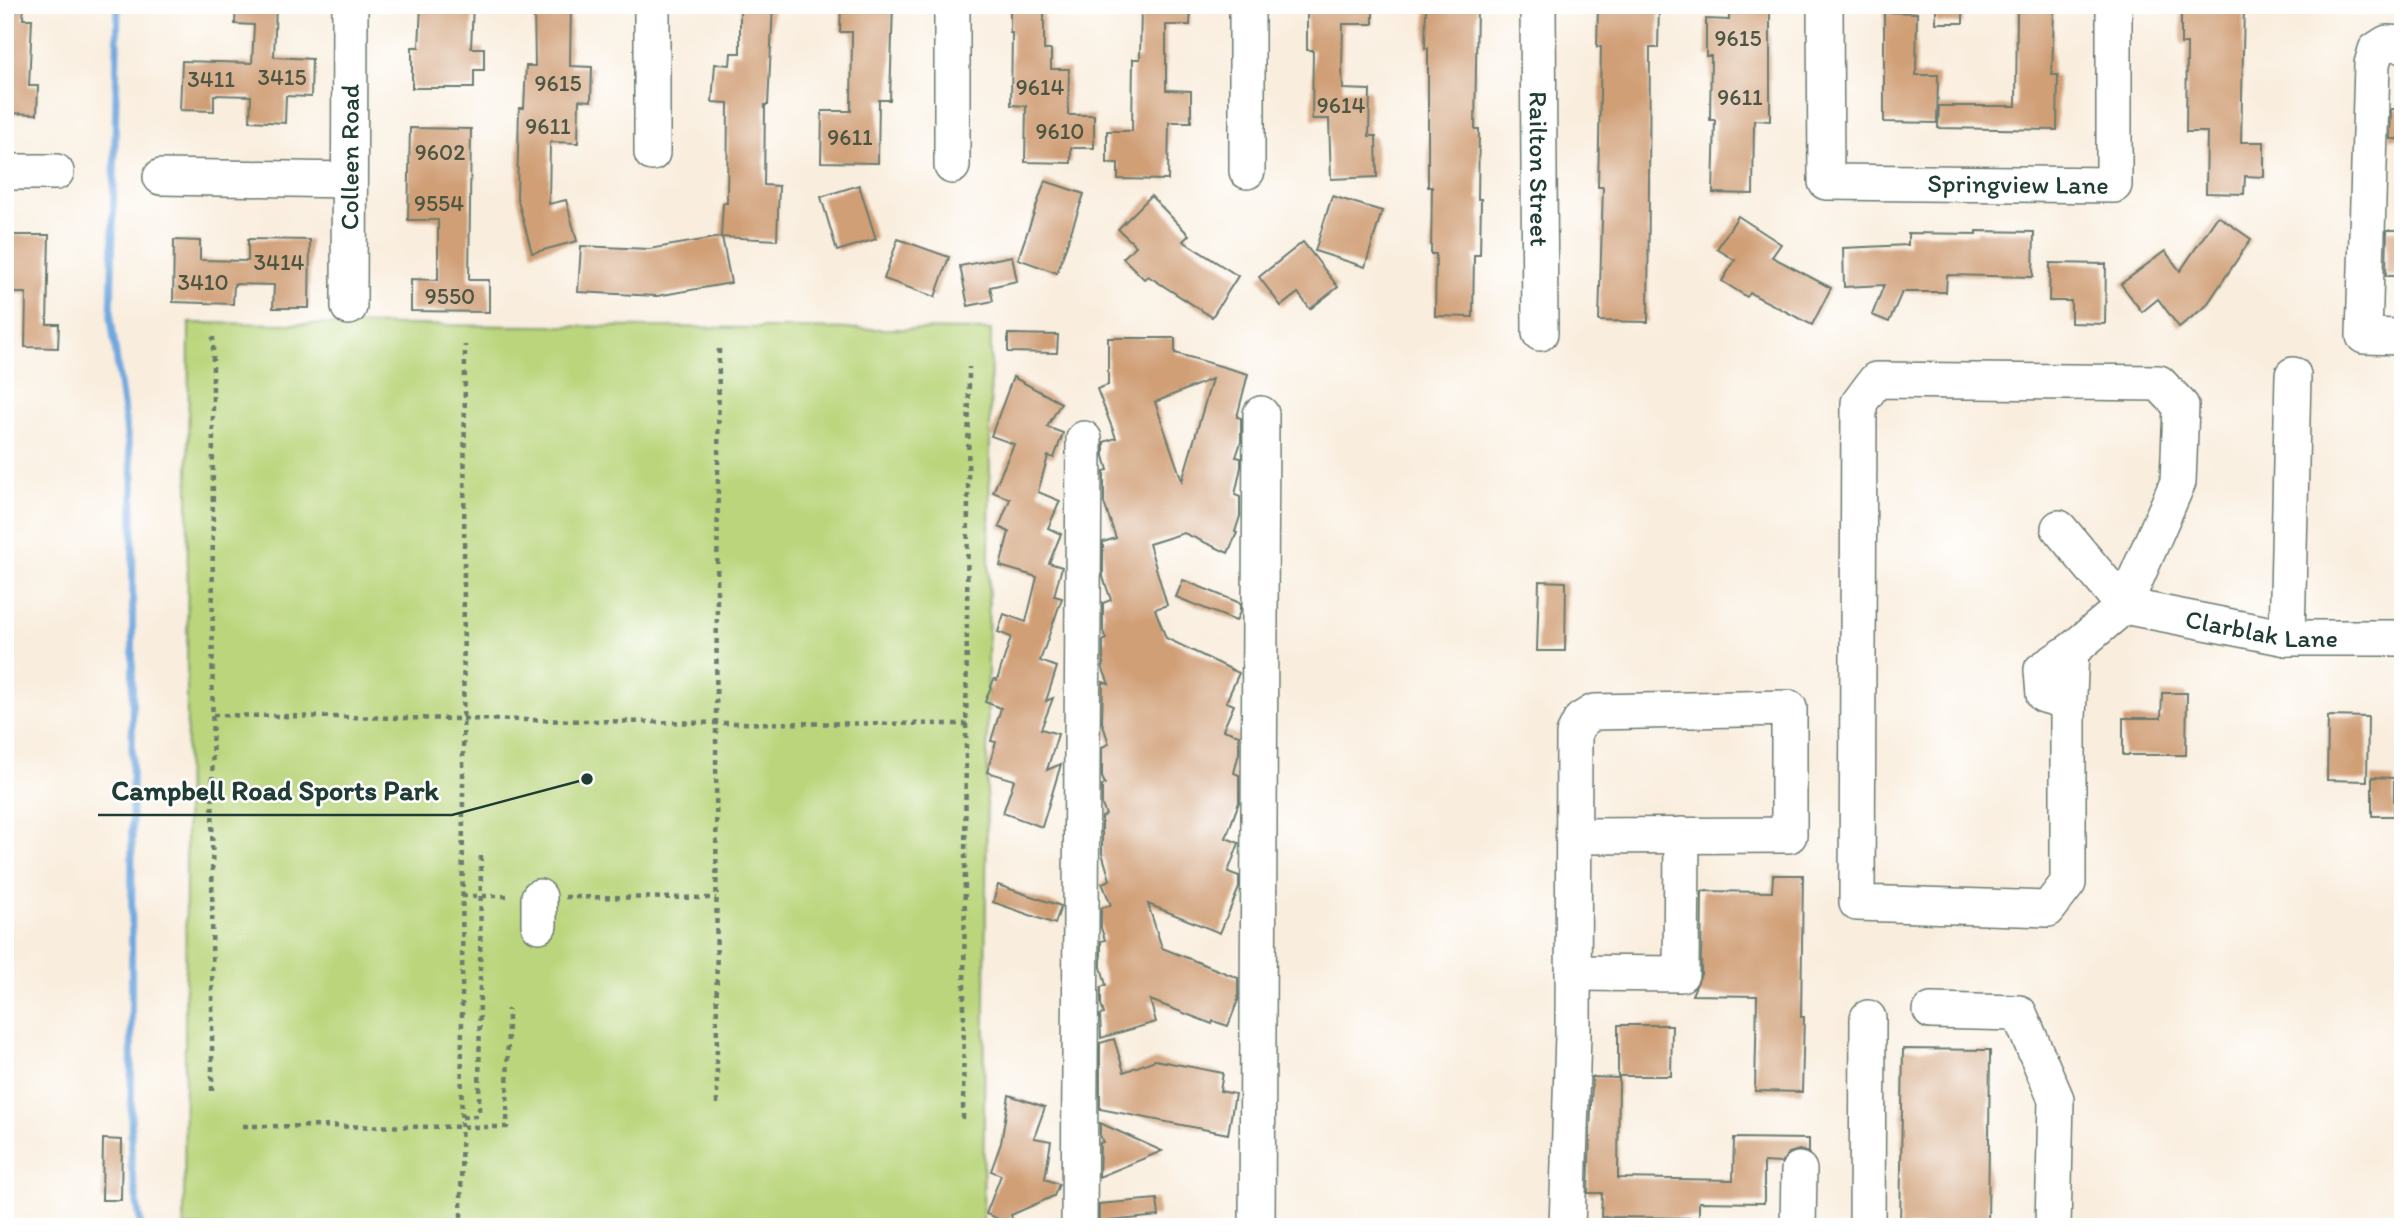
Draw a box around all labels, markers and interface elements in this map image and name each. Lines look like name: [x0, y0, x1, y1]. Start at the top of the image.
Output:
house number: 9615: [1715, 24, 1761, 52]
house number: 3415: [257, 63, 307, 91]
house number: 3411: [187, 65, 235, 93]
house number: 9615: [535, 69, 581, 97]
house number: 9614: [1016, 73, 1065, 101]
street label: Colleen Road: [333, 83, 366, 230]
house number: 9611: [1717, 83, 1763, 111]
house number: 9614: [1317, 91, 1366, 119]
street label: Railton Street: [1523, 91, 1555, 247]
house number: 9611: [525, 112, 571, 140]
house number: 9610: [1035, 117, 1085, 145]
house number: 9611: [827, 123, 873, 151]
house number: 9602: [415, 138, 465, 166]
street label: Springview Lane: [1927, 167, 2109, 201]
house number: 9554: [414, 189, 464, 217]
house number: 3414: [254, 248, 305, 276]
house number: 3410: [177, 268, 229, 296]
house number: 9550: [425, 282, 475, 310]
street label: Clarblak Lane: [2183, 602, 2338, 654]
callout: Campbell Road Sports Park: [98, 766, 452, 815]
text: Campbell Road Sports Park: [111, 773, 439, 807]

